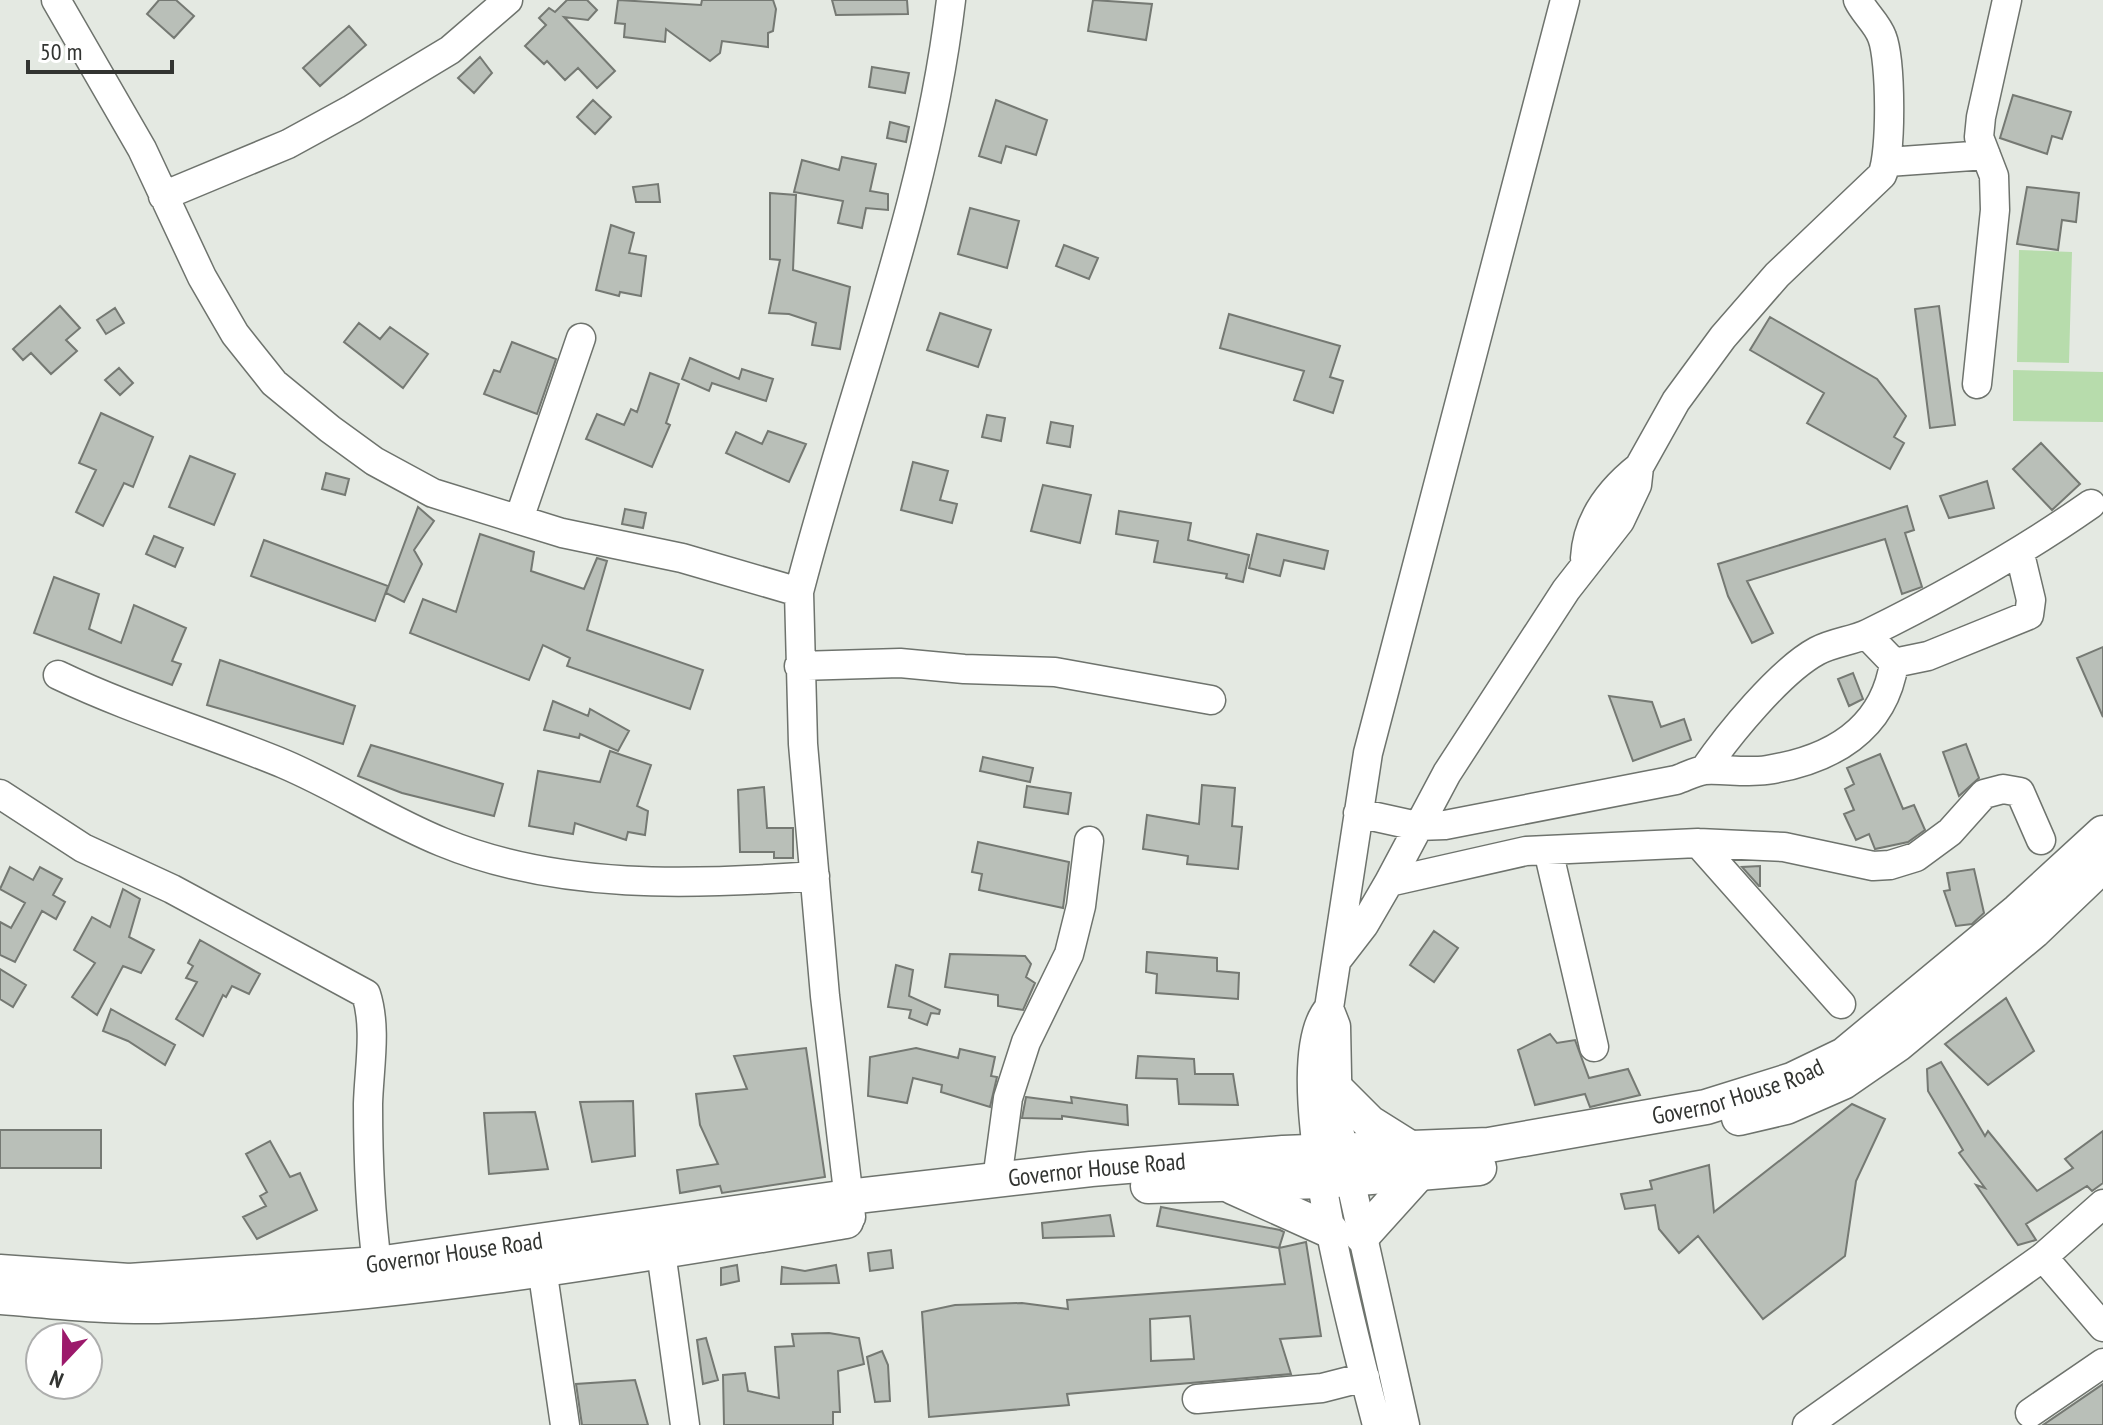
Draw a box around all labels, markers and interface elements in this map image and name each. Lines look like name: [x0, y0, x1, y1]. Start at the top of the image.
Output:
scale bar: [28, 24, 172, 74]
text: 50 m: [40, 36, 82, 67]
street label: Governor House Road: [1650, 1051, 1829, 1131]
street label: Governor House Road: [1006, 1145, 1187, 1193]
street label: Governor House Road: [365, 1225, 545, 1280]
north arrow: [24, 1321, 104, 1401]
text: N: [46, 1364, 67, 1395]

